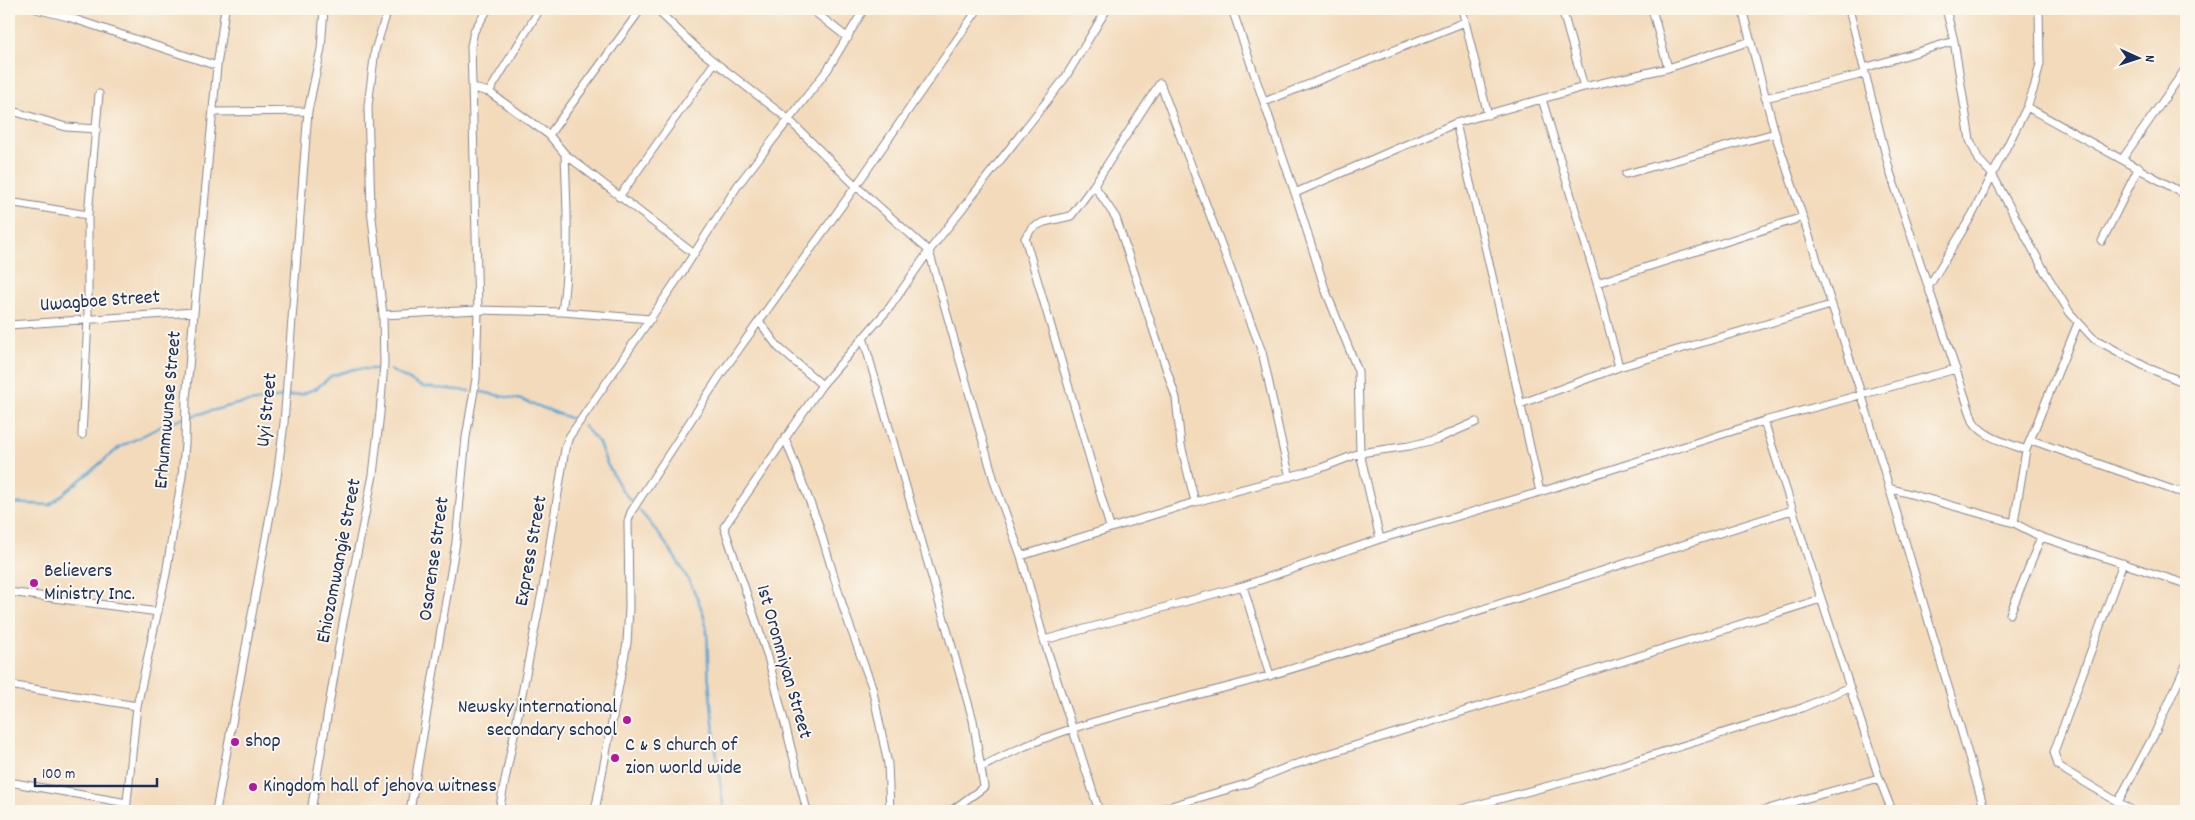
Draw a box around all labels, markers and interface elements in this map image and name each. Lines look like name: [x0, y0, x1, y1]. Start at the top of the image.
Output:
north arrow: [2112, 32, 2162, 82]
text: N: [2139, 55, 2159, 63]
street label: Uwagboe Street: [39, 284, 161, 320]
street label: Erhunmwunse Street: [148, 330, 190, 490]
street label: Uyi Street: [250, 371, 286, 449]
street label: Ehiozomwangie Street: [310, 476, 370, 646]
street label: Express Street: [508, 493, 556, 609]
street label: Osarense Street: [412, 495, 458, 623]
place label: Believers Ministry Inc.: [44, 558, 135, 609]
marker: Believers Ministry Inc.: [28, 577, 40, 589]
street label: 1st Oronmiyan Street: [748, 582, 818, 742]
place label: Newsky international secondary school: [458, 694, 617, 745]
marker: Newsky international secondary school: [621, 714, 633, 726]
place label: shop: [245, 728, 281, 756]
place label: C & S church of zion world wide: [625, 732, 742, 783]
marker: shop: [229, 736, 241, 748]
marker: C & S church of zion world wide: [609, 752, 621, 764]
scale bar: [35, 755, 158, 787]
text: 100 m: [42, 764, 75, 786]
place label: Kingdom hall of jehova witness: [263, 773, 497, 801]
marker: Kingdom hall of jehova witness: [247, 781, 259, 793]

